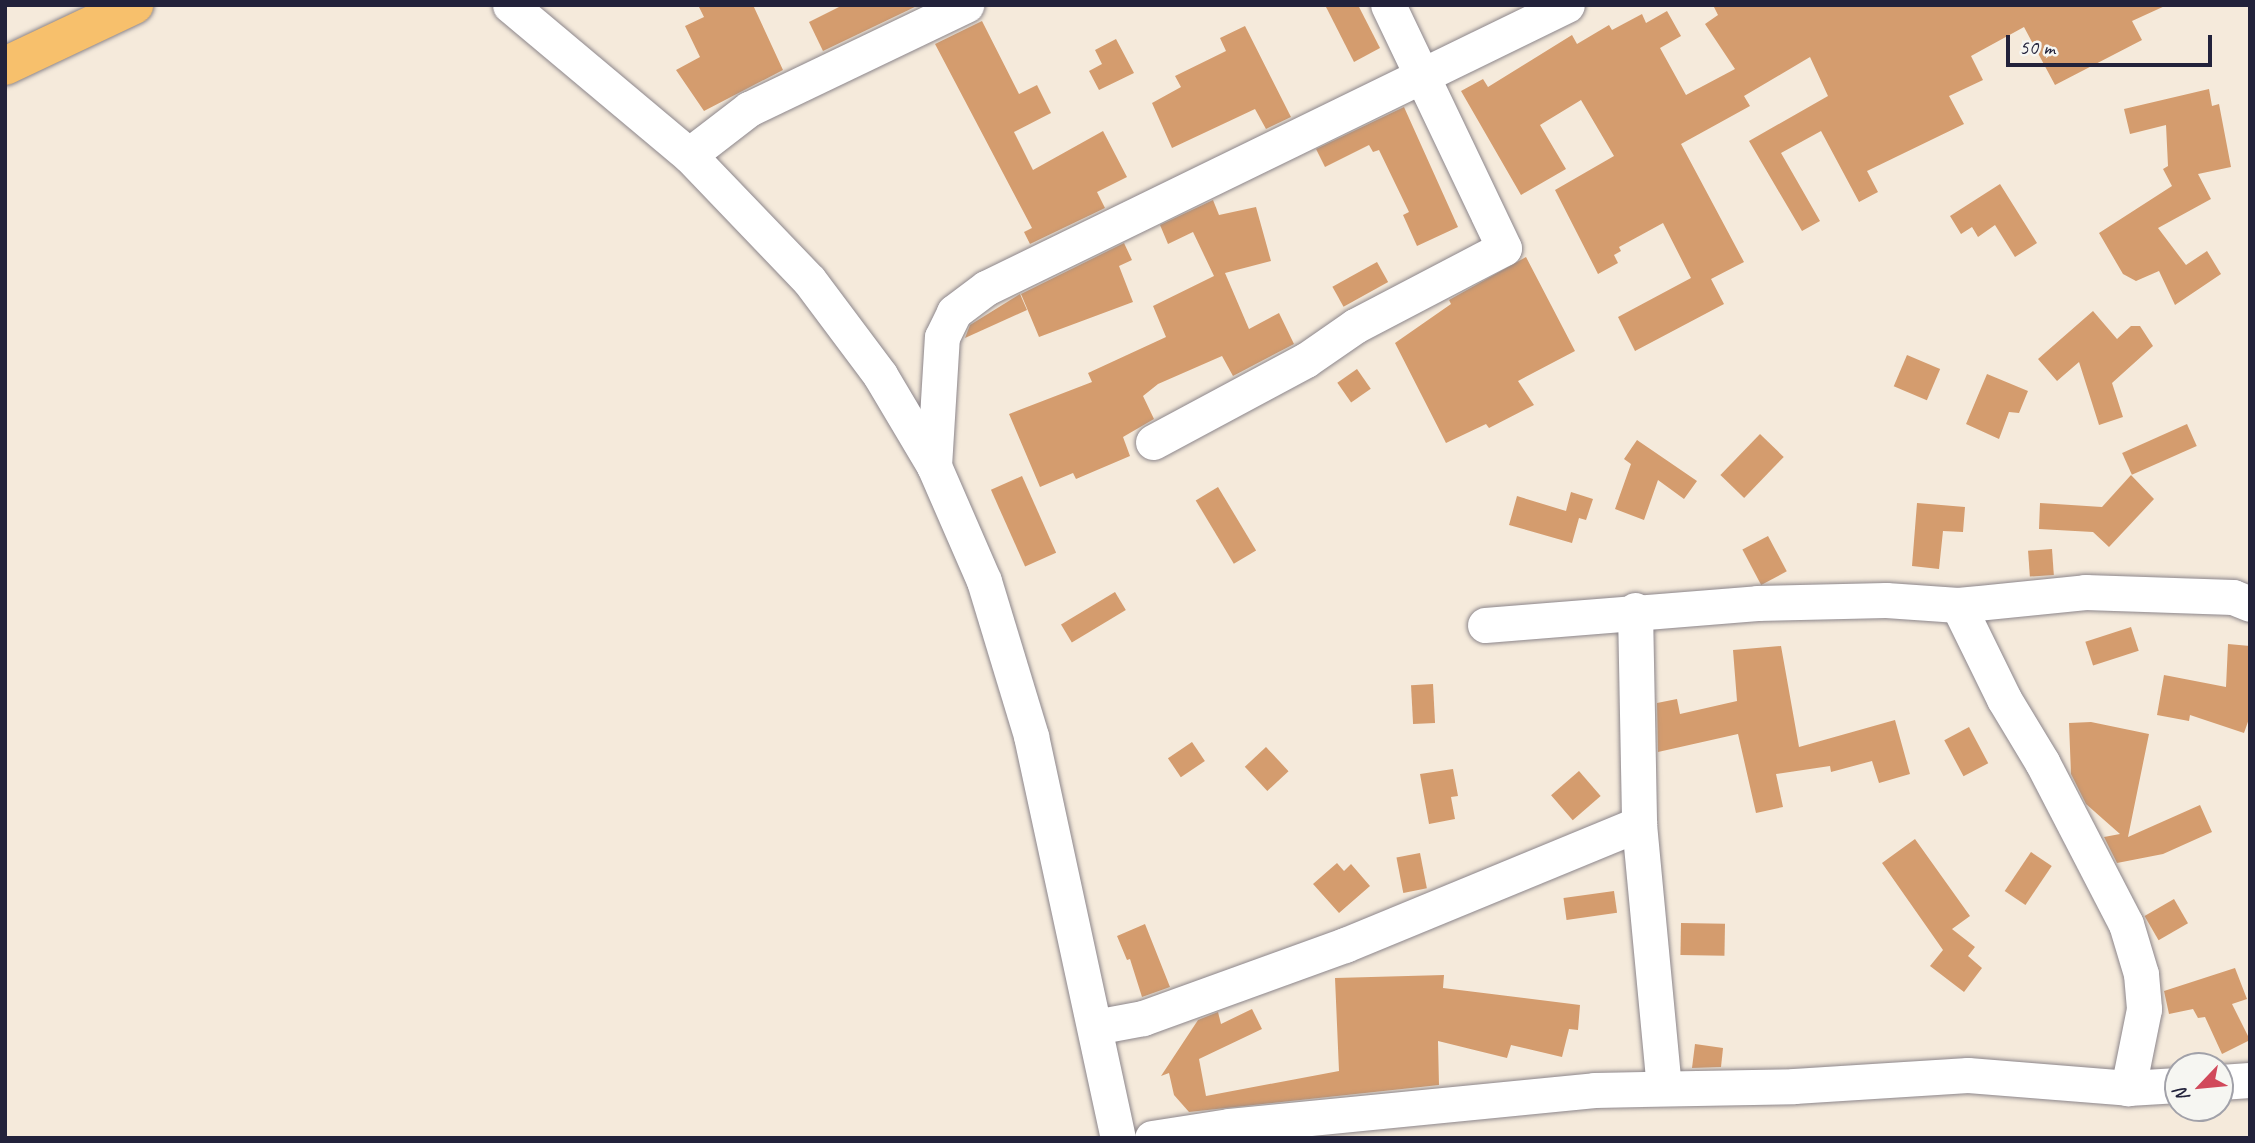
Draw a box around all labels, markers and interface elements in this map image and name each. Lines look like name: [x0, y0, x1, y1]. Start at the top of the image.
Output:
scale bar: [2010, 21, 2216, 65]
text: 50 m: [2019, 34, 2055, 60]
north arrow: [2164, 1052, 2234, 1122]
text: N: [2169, 1085, 2195, 1106]

